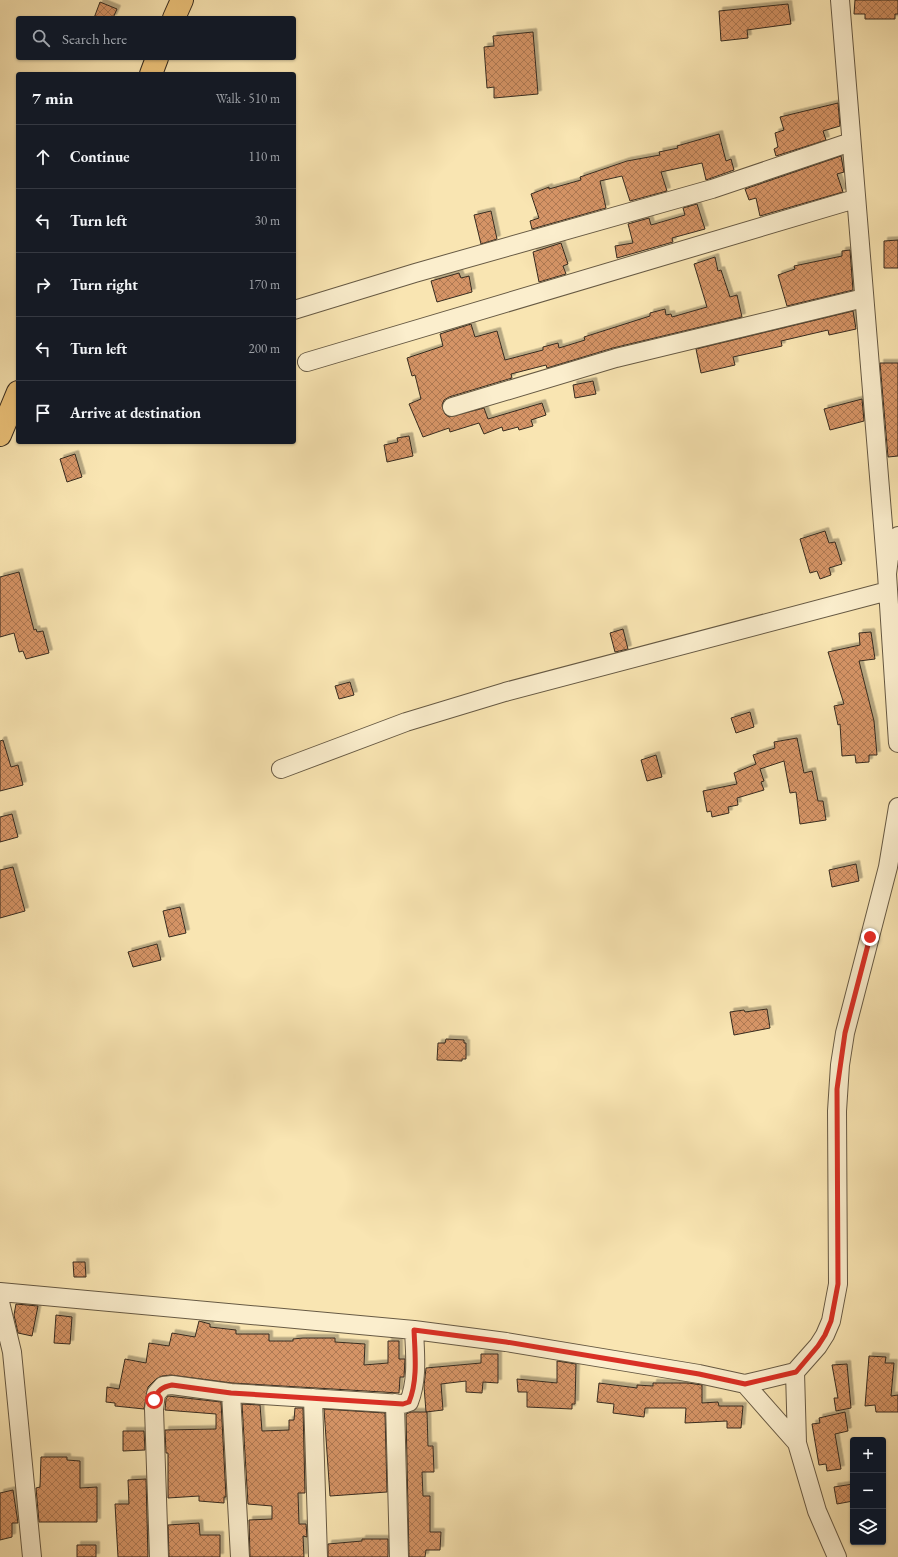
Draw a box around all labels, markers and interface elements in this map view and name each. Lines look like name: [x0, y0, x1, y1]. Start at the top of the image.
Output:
search box: [16, 16, 296, 60]
icon: search: [30, 27, 52, 49]
text: Search here: [62, 29, 127, 48]
text: 7 min: [32, 87, 73, 109]
text: Walk · 510 m: [216, 90, 280, 107]
icon: ahead: [32, 146, 54, 168]
text: Continue: [70, 147, 130, 166]
text: 110 m: [249, 148, 280, 165]
icon: left: [32, 210, 54, 232]
text: Turn left: [70, 211, 127, 230]
text: 30 m: [255, 212, 280, 229]
icon: right: [32, 274, 54, 296]
text: Turn right: [70, 275, 138, 294]
text: 170 m: [249, 276, 280, 293]
icon: left: [32, 338, 54, 360]
text: Turn left: [70, 339, 127, 358]
text: 200 m: [249, 340, 280, 357]
icon: arrive: [32, 402, 54, 424]
text: Arrive at destination: [70, 403, 201, 422]
route end: [861, 928, 879, 946]
route start: [145, 1391, 163, 1409]
map controls: [850, 1437, 886, 1545]
button: +: [850, 1437, 886, 1473]
button: −: [850, 1473, 886, 1509]
button: layers: [850, 1509, 886, 1545]

